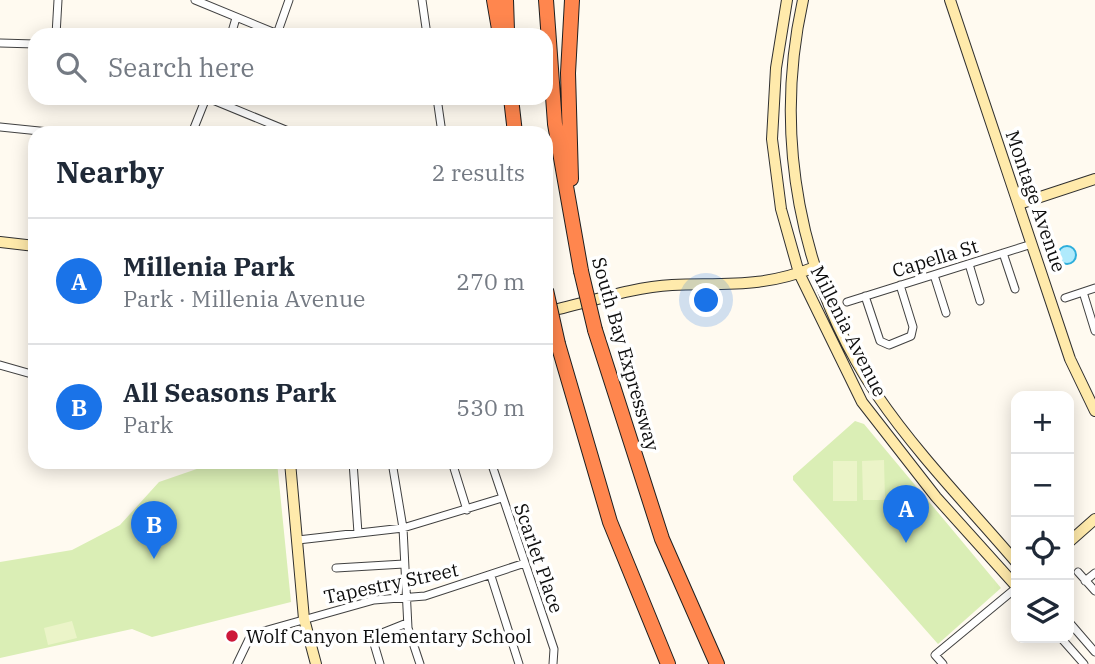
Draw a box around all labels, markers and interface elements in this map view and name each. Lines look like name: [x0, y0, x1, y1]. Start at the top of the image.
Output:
search box: [28, 28, 553, 105]
icon: search: [52, 48, 90, 86]
text: Search here: [108, 50, 254, 84]
street label: Montage Avenue: [1001, 127, 1071, 275]
text: Nearby: [56, 152, 164, 191]
text: 2 results: [432, 157, 525, 187]
street label: Capella St: [889, 233, 981, 282]
text: Millenia Park: [123, 249, 295, 283]
street label: South Bay Expressway: [587, 254, 665, 454]
street label: Millenia Avenue: [806, 261, 892, 401]
text: A: [71, 266, 87, 296]
text: 270 m: [456, 266, 525, 296]
text: Park · Millenia Avenue: [123, 283, 365, 313]
your location: [689, 283, 723, 317]
text: All Seasons Park: [123, 375, 336, 409]
map controls: [1011, 391, 1074, 643]
button: +: [1011, 391, 1074, 454]
text: B: [71, 392, 87, 422]
text: 530 m: [456, 392, 525, 422]
text: Park: [123, 409, 173, 439]
button: −: [1011, 454, 1074, 517]
pin: A: [883, 485, 929, 543]
street label: Scarlet Place: [509, 500, 569, 616]
pin: B: [131, 501, 177, 559]
button: locate: [1011, 517, 1074, 580]
street label: Tapestry Street: [322, 557, 461, 609]
button: layers: [1011, 580, 1074, 643]
place label: Wolf Canyon Elementary School: [246, 624, 532, 648]
marker: Wolf Canyon Elementary School: [224, 628, 240, 644]

